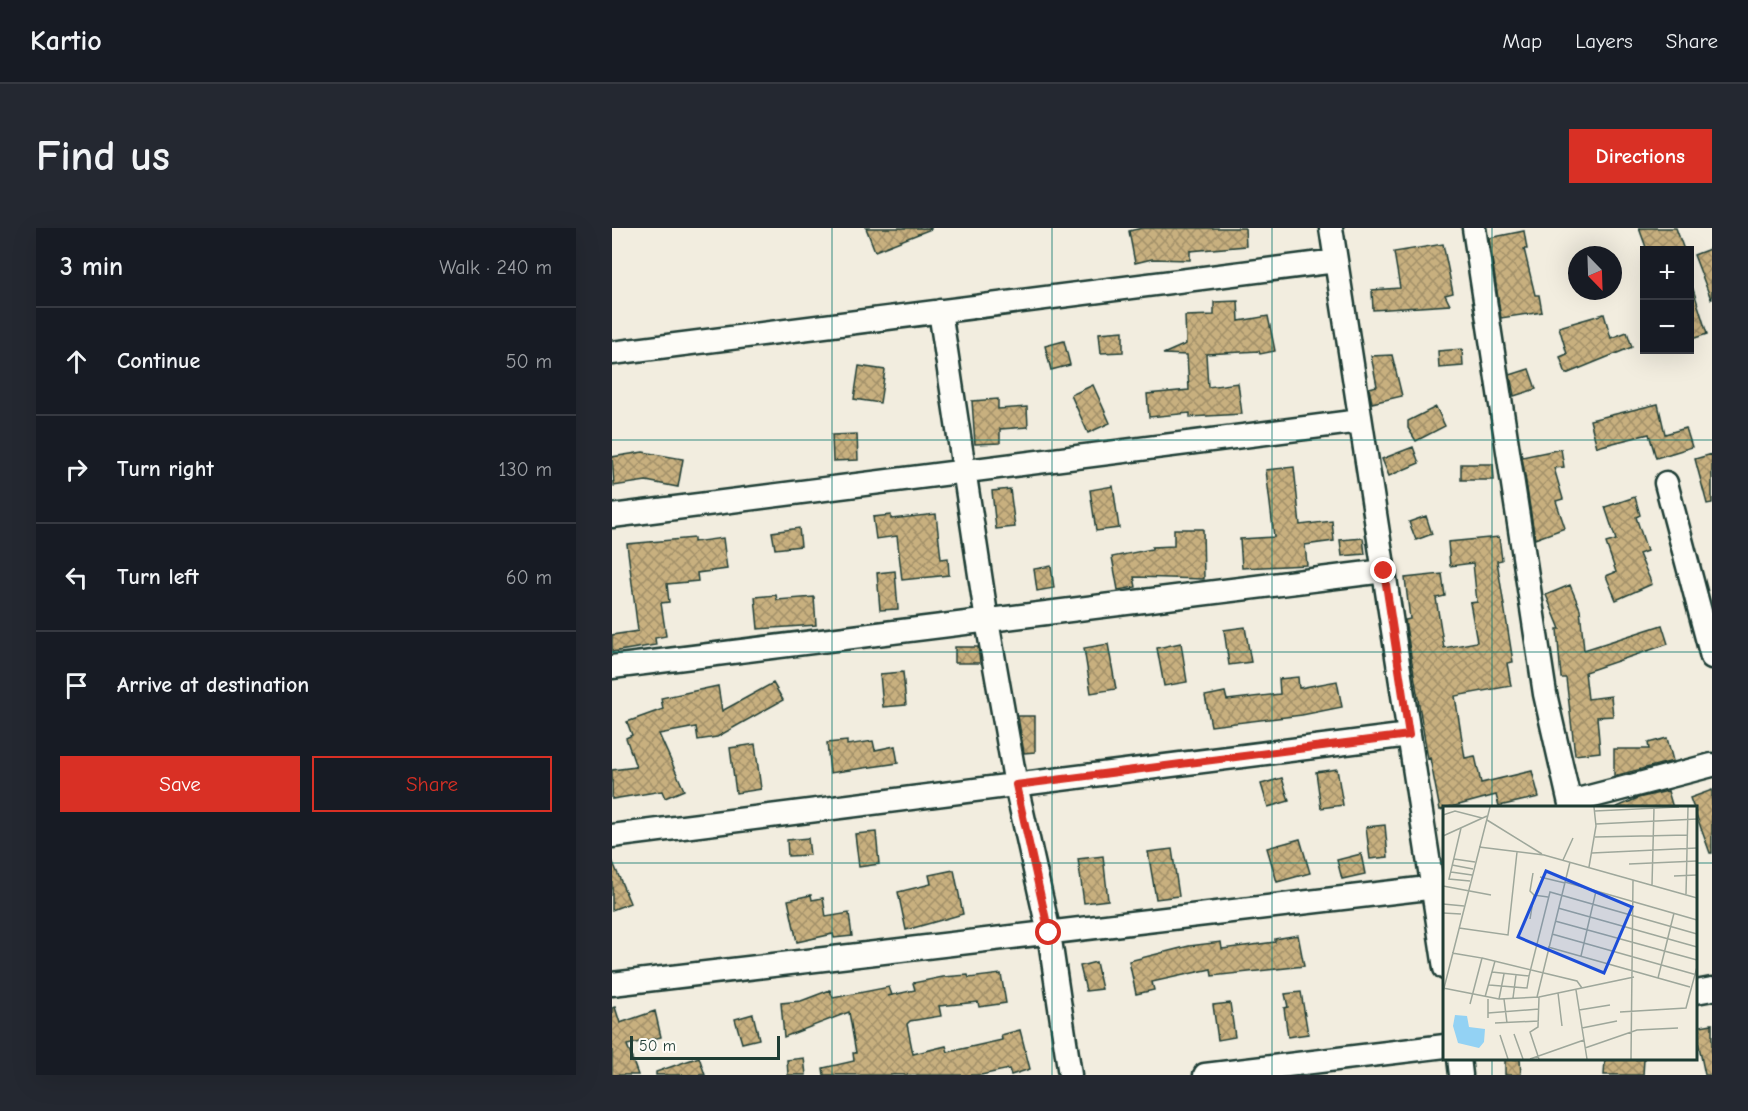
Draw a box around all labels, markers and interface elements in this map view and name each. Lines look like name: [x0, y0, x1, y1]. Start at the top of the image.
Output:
text: Kartio: [30, 25, 102, 57]
text: Map: [1503, 29, 1542, 53]
text: Layers: [1575, 29, 1633, 53]
text: Share: [1666, 29, 1718, 53]
button: Directions: [1569, 129, 1712, 183]
text: Find us: [36, 132, 170, 181]
north arrow: [1568, 246, 1622, 300]
map controls: [1640, 246, 1694, 354]
button: +: [1640, 246, 1694, 300]
text: 3 min: [60, 252, 123, 282]
text: Walk · 240 m: [439, 256, 552, 279]
button: −: [1640, 300, 1694, 354]
icon: ahead: [60, 345, 93, 378]
text: Continue: [117, 348, 200, 374]
text: 50 m: [506, 350, 552, 373]
icon: right: [60, 453, 93, 486]
text: Turn right: [117, 456, 214, 482]
text: 130 m: [499, 458, 552, 481]
route end: [1370, 557, 1396, 583]
icon: left: [60, 561, 93, 594]
text: Turn left: [117, 564, 199, 590]
text: 60 m: [506, 566, 552, 589]
icon: arrive: [60, 669, 93, 702]
text: Arrive at destination: [117, 672, 309, 698]
button: Save: [60, 756, 300, 812]
button: Share: [312, 756, 552, 812]
inset map: [1443, 806, 1697, 1060]
route start: [1035, 919, 1061, 945]
scale bar: [630, 1033, 780, 1060]
text: 50 m: [639, 1037, 676, 1055]

